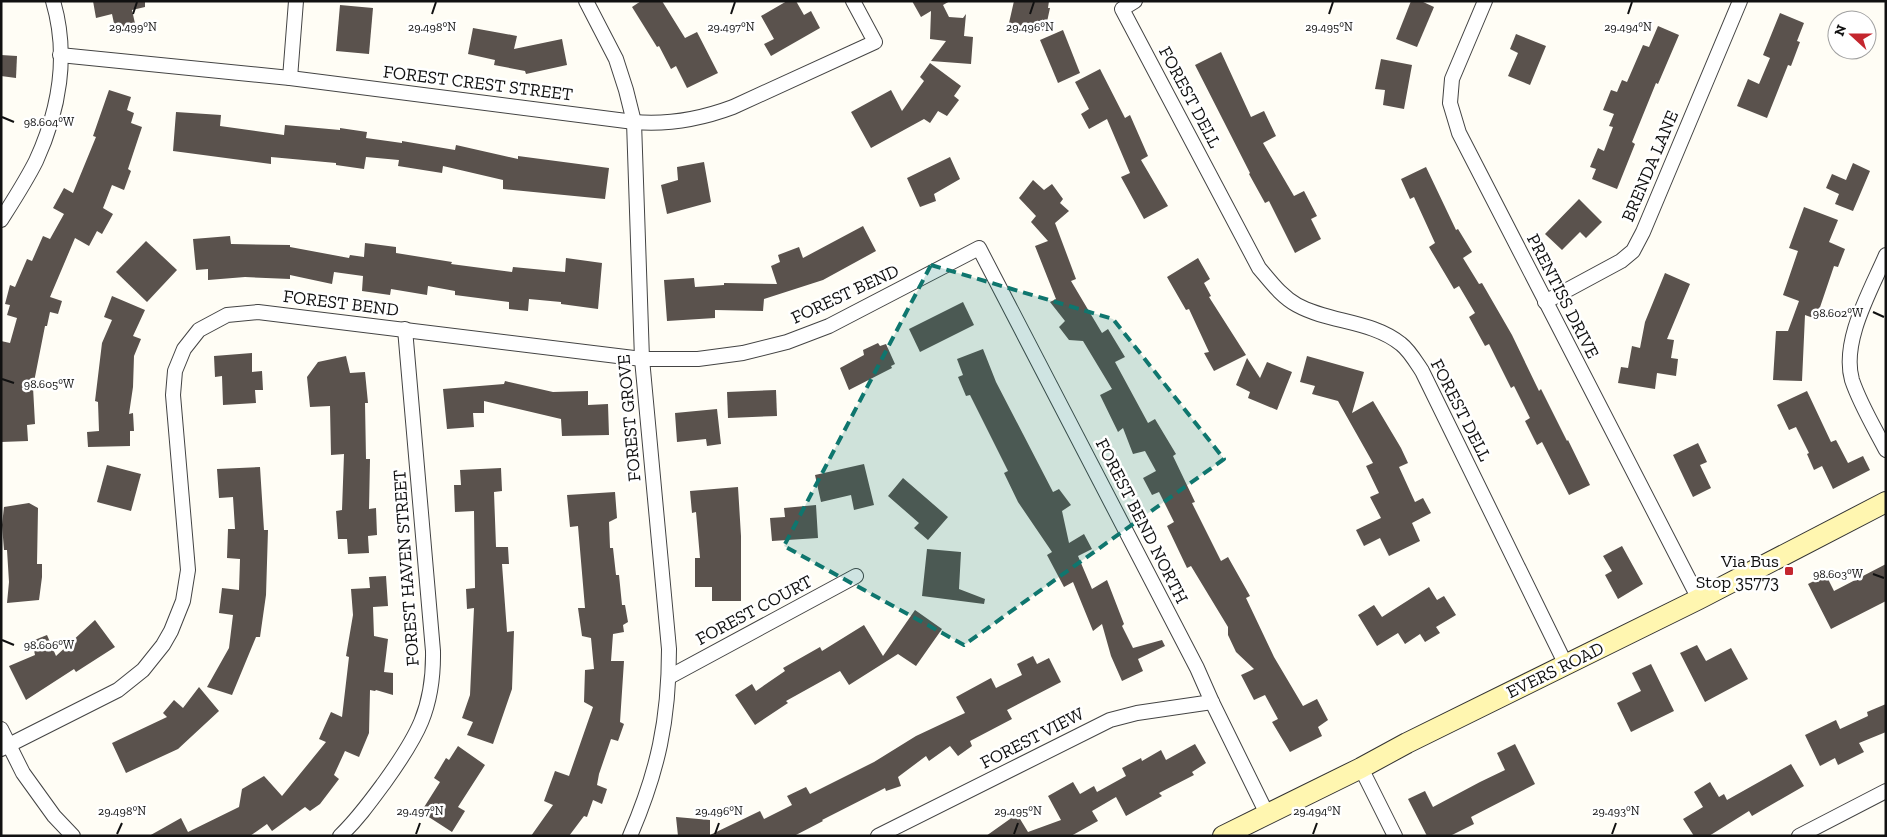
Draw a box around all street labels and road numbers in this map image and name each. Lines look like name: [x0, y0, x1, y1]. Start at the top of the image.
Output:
street label: FOREST DELL: [1154, 42, 1226, 152]
street label: FOREST CREST STREET: [382, 60, 574, 106]
street label: BRENDA LANE: [1617, 107, 1683, 225]
street label: PRENTISS DRIVE: [1522, 230, 1604, 362]
street label: FOREST BEND: [788, 259, 902, 329]
street label: FOREST BEND: [282, 285, 400, 321]
street label: FOREST GROVE: [612, 354, 646, 482]
street label: FOREST DELL: [1426, 355, 1496, 465]
street label: FOREST BEND NORTH: [1091, 435, 1193, 607]
street label: FOREST HAVEN STREET: [388, 469, 424, 667]
street label: FOREST COURT: [692, 570, 816, 650]
street label: EVERS ROAD: [1503, 637, 1607, 703]
street label: FOREST VIEW: [976, 702, 1088, 774]

